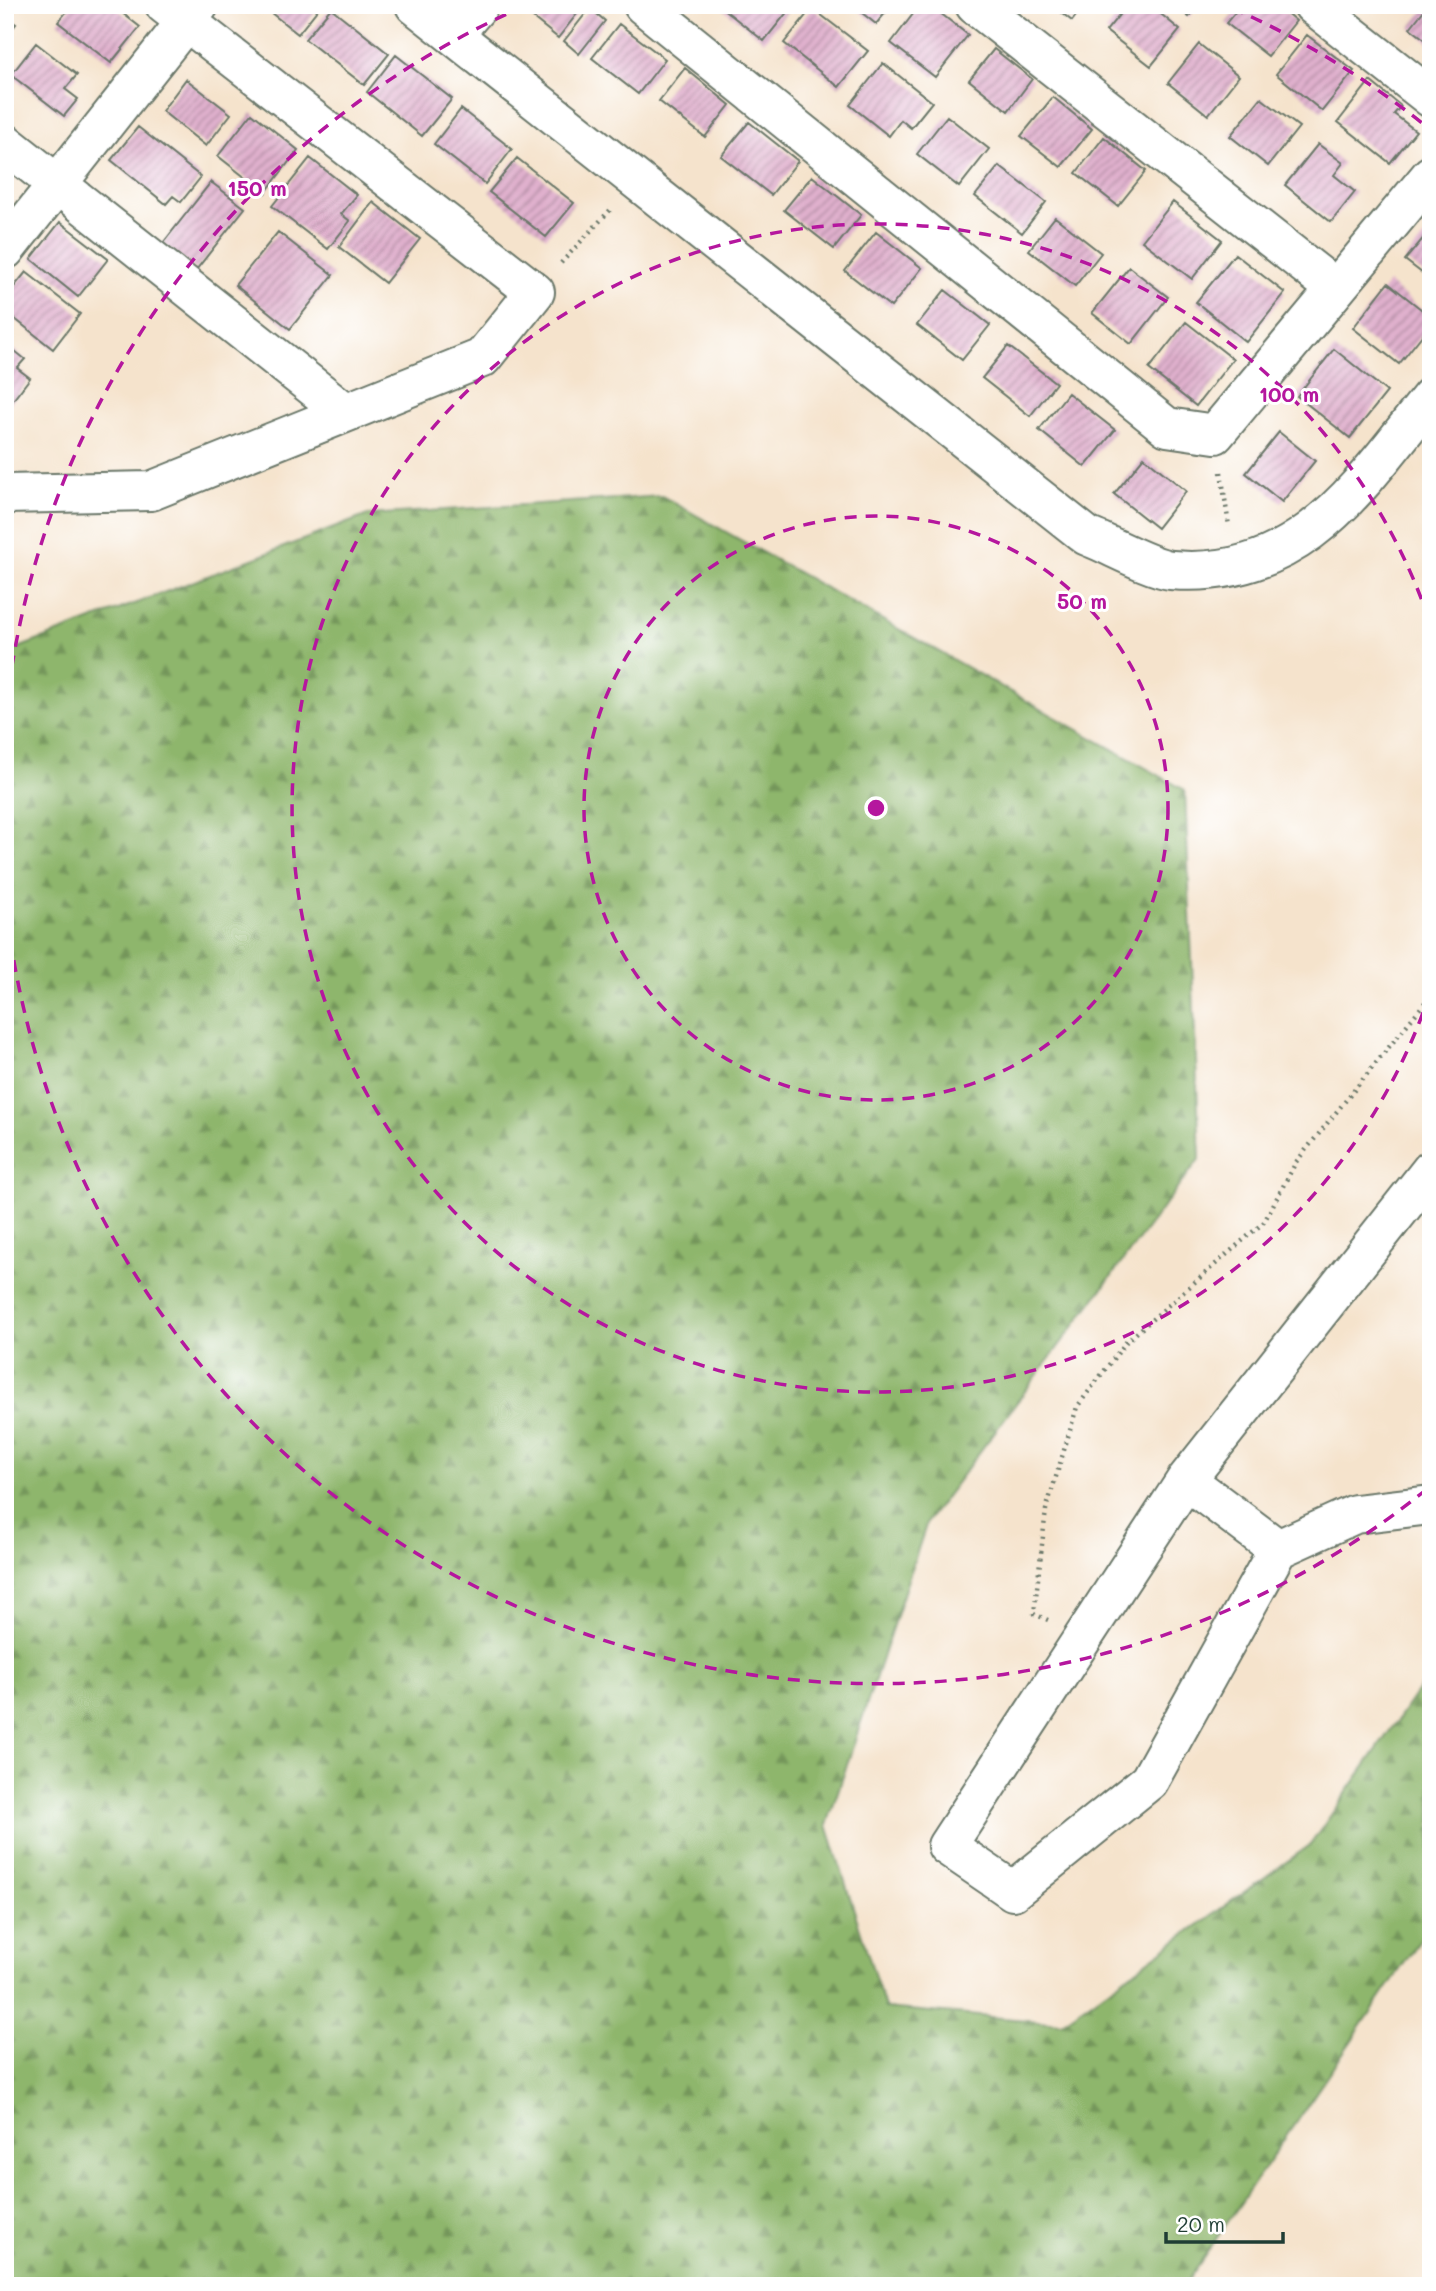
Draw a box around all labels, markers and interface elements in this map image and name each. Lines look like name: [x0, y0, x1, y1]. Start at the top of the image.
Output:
text: 150 m: [227, 174, 287, 201]
text: 100 m: [1259, 380, 1319, 407]
text: 50 m: [1057, 587, 1107, 614]
centre of rings: [864, 796, 888, 820]
scale bar: [1166, 2200, 1284, 2244]
text: 20 m: [1177, 2210, 1225, 2237]

